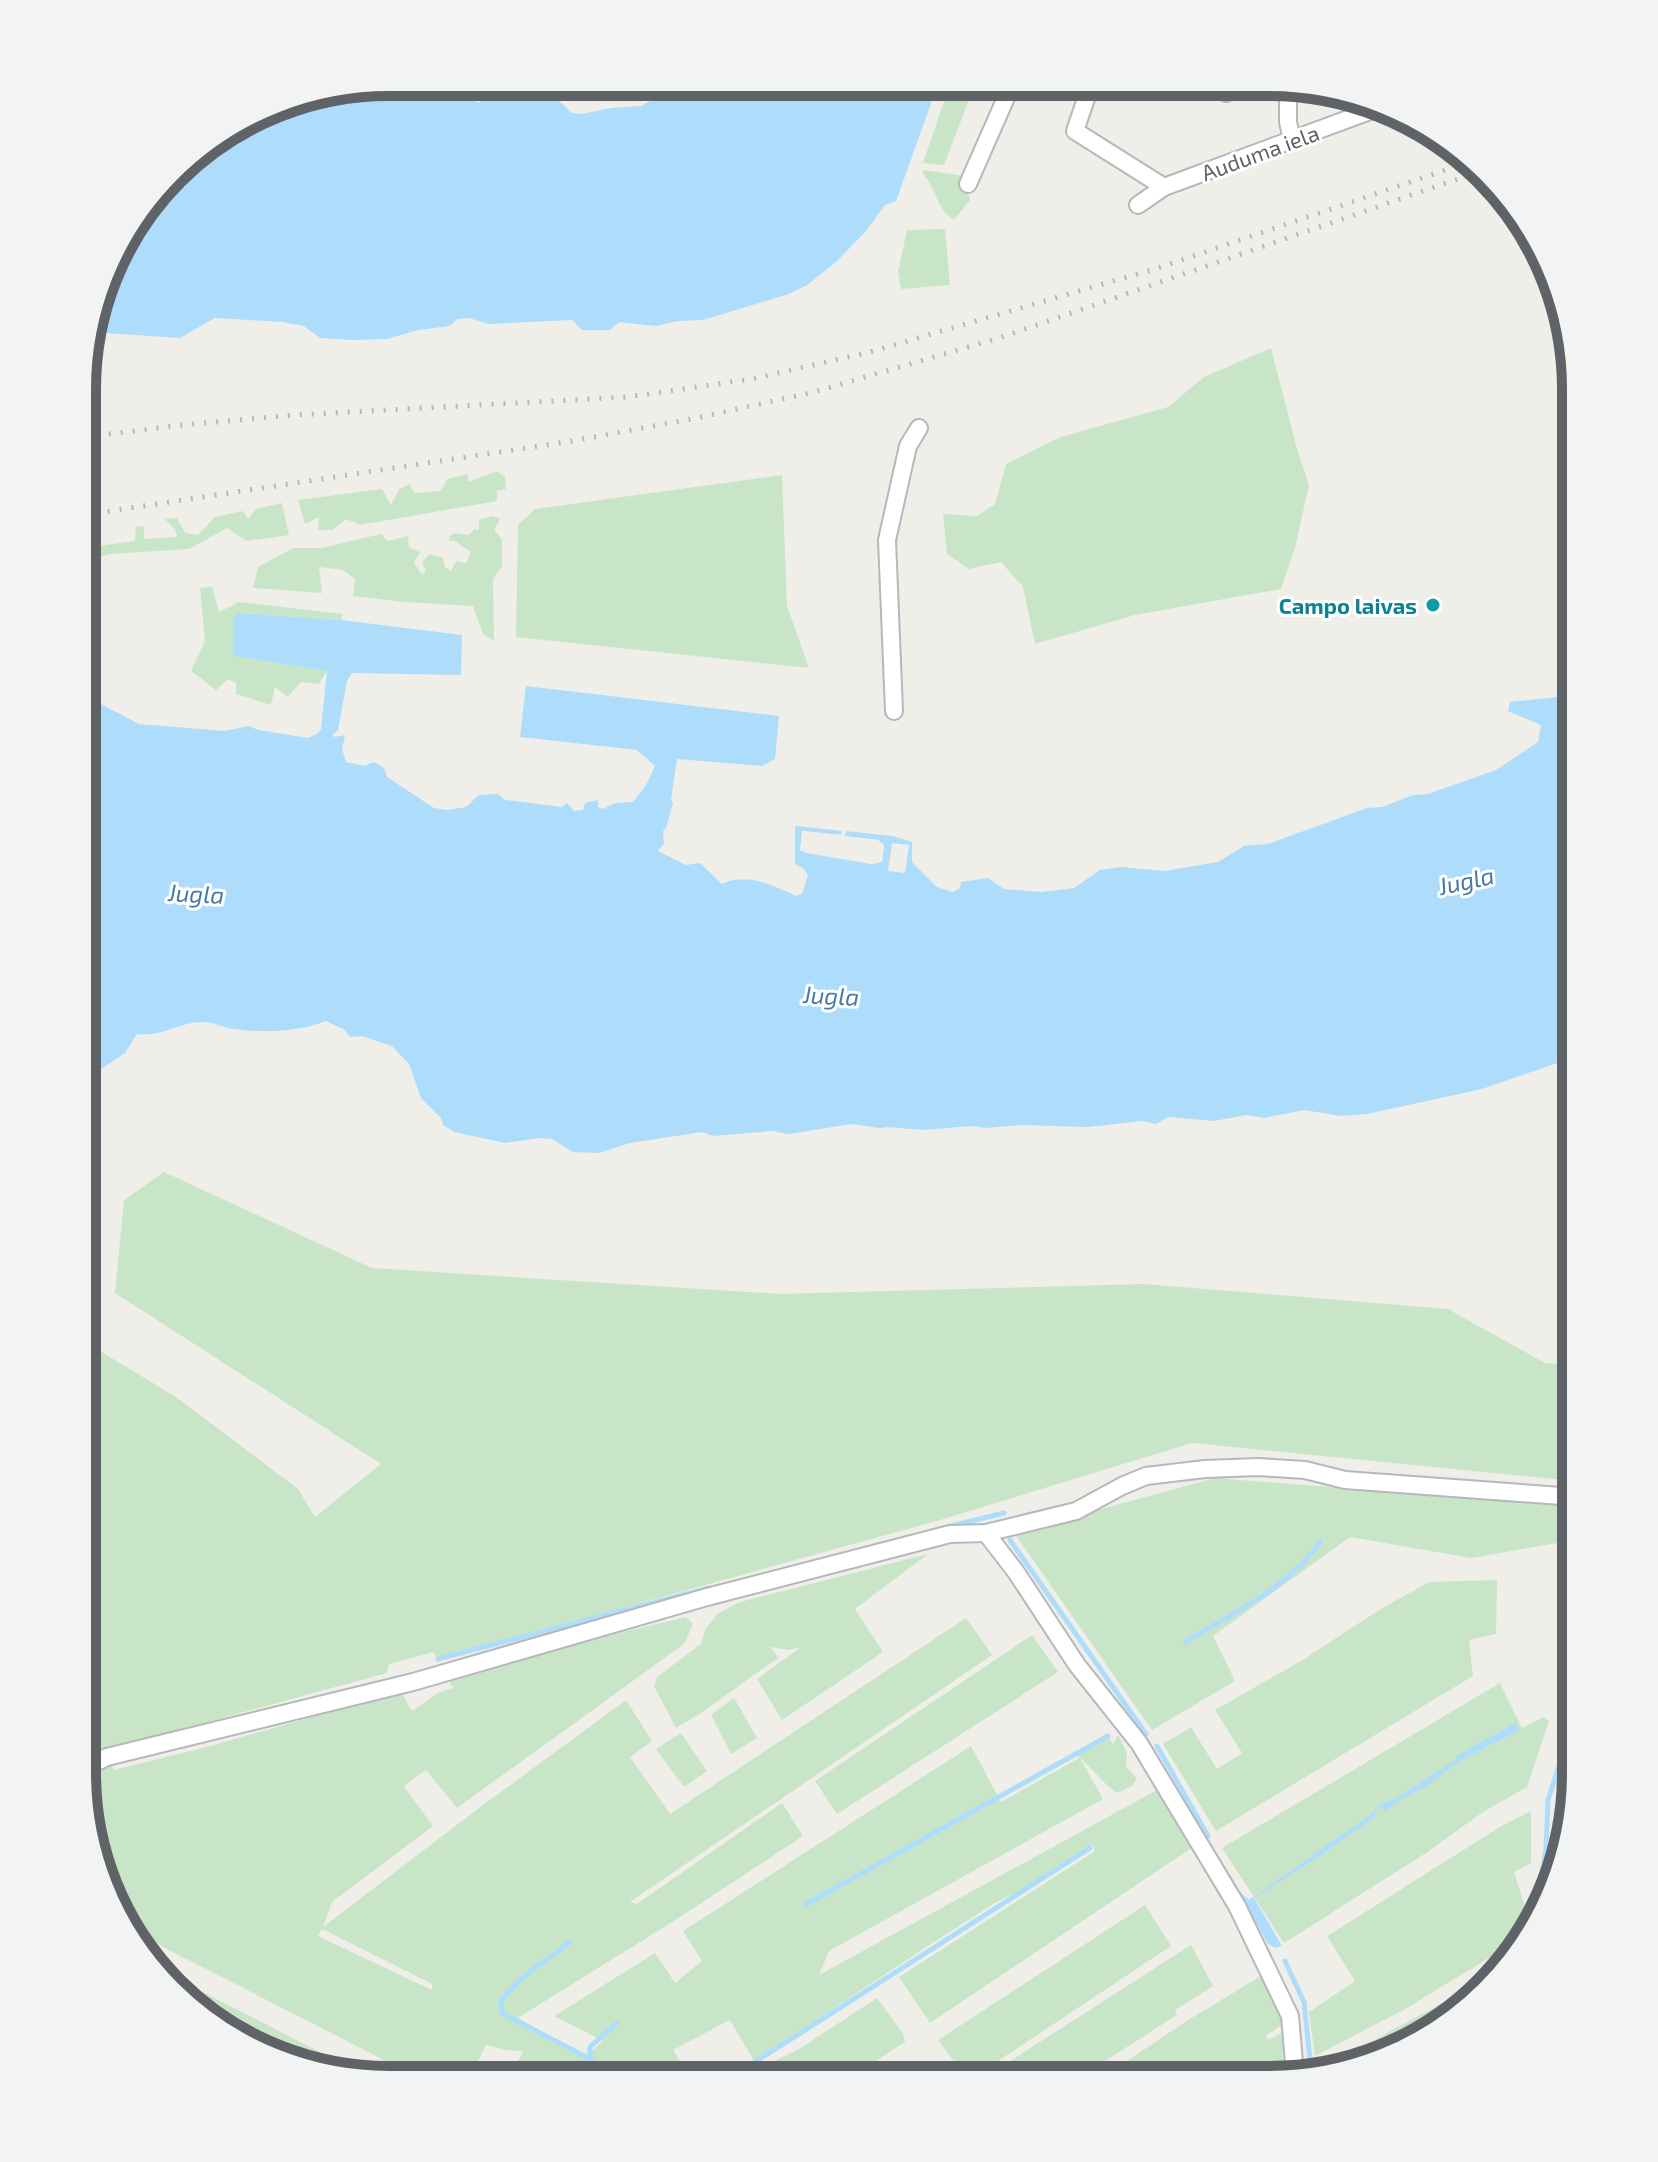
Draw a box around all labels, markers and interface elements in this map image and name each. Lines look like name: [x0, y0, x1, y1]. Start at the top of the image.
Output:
street label: Auduma iela: [1198, 119, 1322, 185]
place label: Campo laivas: [1279, 592, 1417, 618]
marker: Campo laivas: [1424, 596, 1442, 614]
water label: Jugla: [1434, 860, 1497, 900]
water label: Jugla: [166, 877, 225, 909]
water label: Jugla: [801, 979, 860, 1011]

